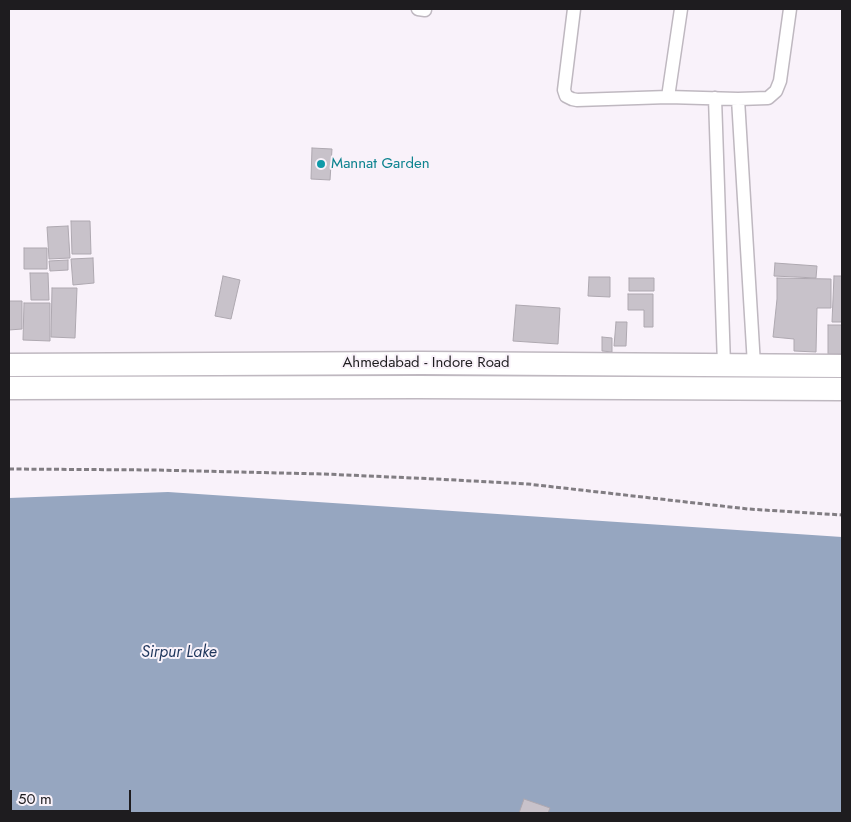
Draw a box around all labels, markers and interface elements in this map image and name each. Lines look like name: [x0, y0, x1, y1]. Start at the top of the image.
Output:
place label: Mannat Garden: [331, 155, 430, 173]
marker: Mannat Garden: [315, 158, 327, 170]
street label: Ahmedabad - Indore Road: [342, 354, 510, 372]
water label: Sirpur Lake: [141, 643, 217, 663]
scale bar: [12, 780, 134, 812]
text: 50 m: [18, 788, 52, 810]

